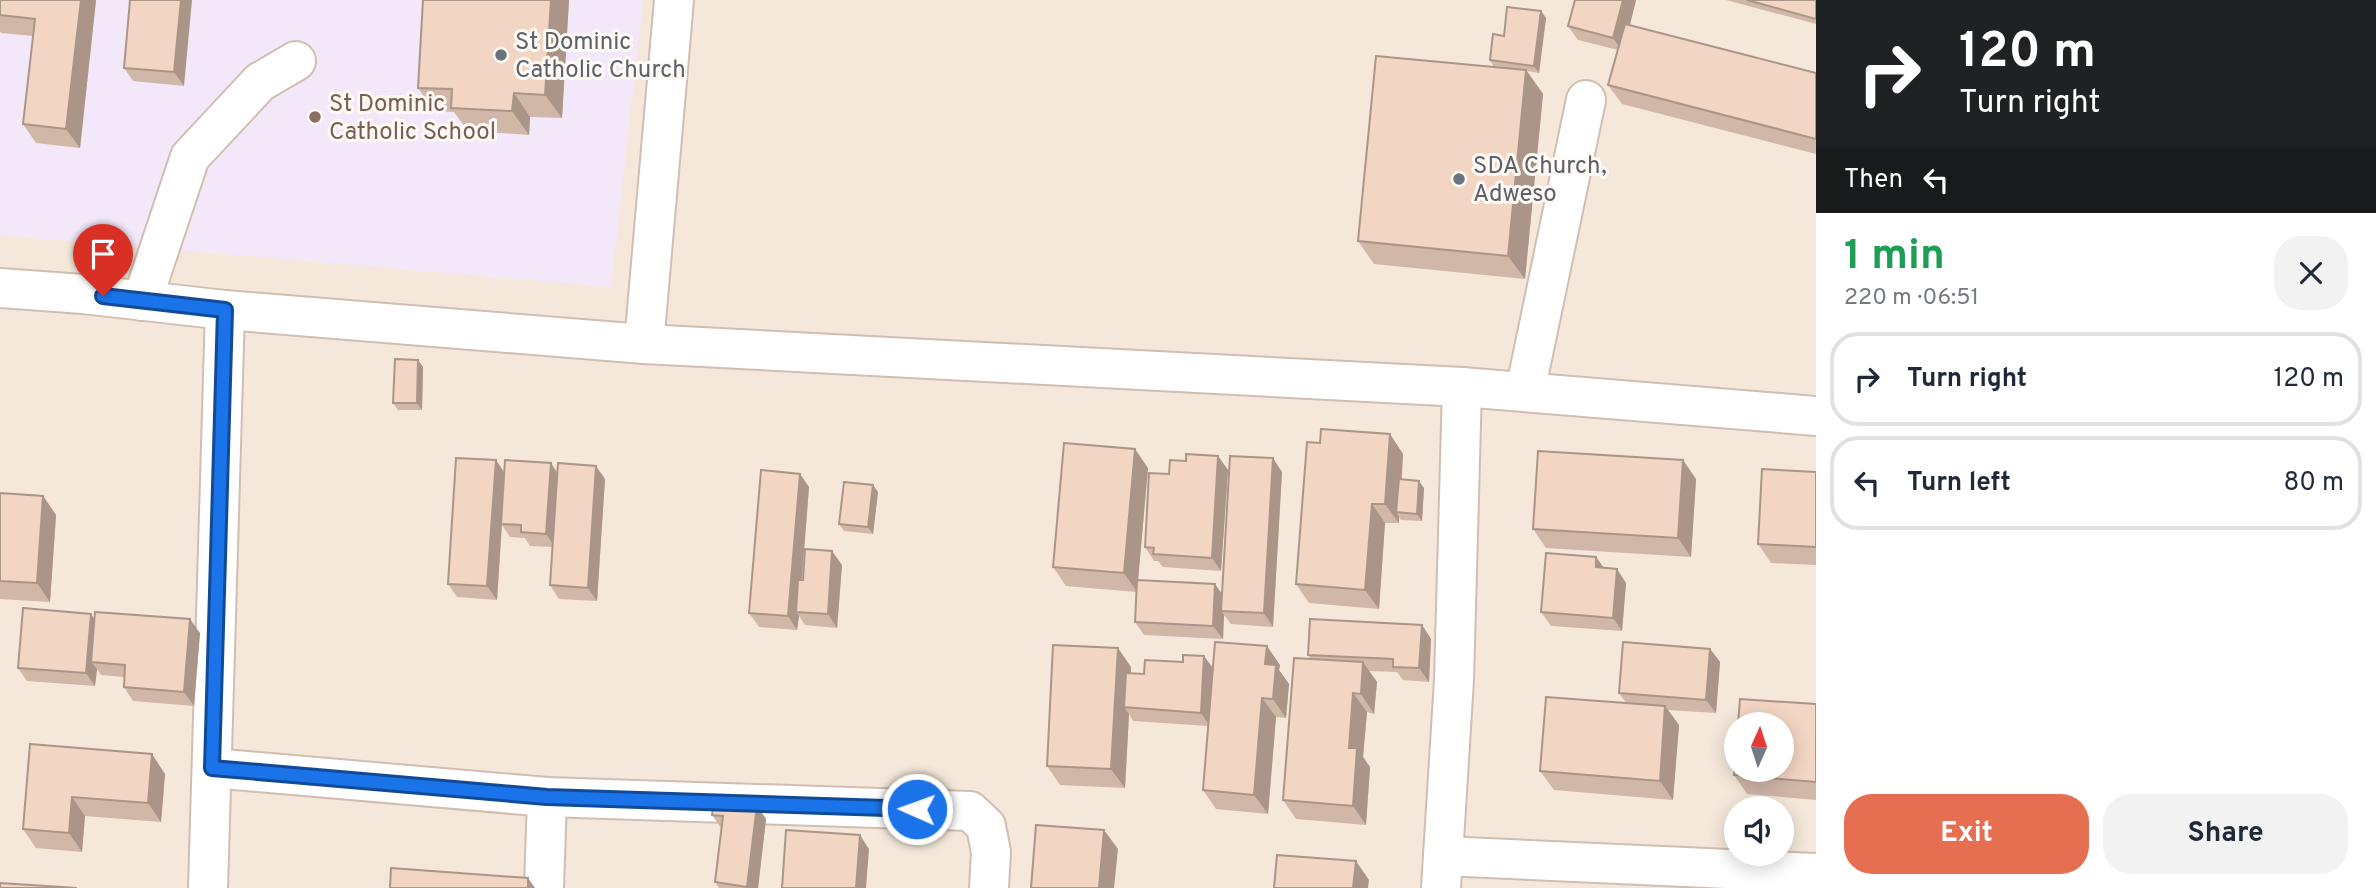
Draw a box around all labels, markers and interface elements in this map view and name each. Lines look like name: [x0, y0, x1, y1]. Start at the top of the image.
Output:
text: 120 m: [1959, 23, 2096, 85]
place label: St Dominic Catholic Church: [515, 28, 686, 86]
icon: right: [1844, 28, 1935, 119]
marker: St Dominic Catholic Church: [493, 47, 509, 63]
text: Turn right: [1959, 84, 2101, 124]
place label: St Dominic Catholic School: [329, 90, 496, 148]
marker: St Dominic Catholic School: [307, 109, 323, 125]
place label: SDA Church, Adweso: [1473, 152, 1607, 210]
icon: left: [1917, 161, 1955, 199]
text: Then: [1844, 164, 1903, 197]
marker: SDA Church, Adweso: [1451, 171, 1467, 187]
pin: [73, 224, 133, 296]
text: 1 min: [1844, 231, 1945, 284]
icon: arrive: [84, 235, 122, 273]
button: close: [2274, 236, 2348, 310]
text: 220 m · 06:51: [1844, 284, 1979, 313]
icon: right: [1848, 360, 1886, 398]
text: Turn right: [1907, 363, 2027, 396]
text: 120 m: [2274, 363, 2344, 396]
icon: left: [1848, 464, 1886, 502]
text: Turn left: [1907, 467, 2011, 500]
text: 80 m: [2284, 467, 2344, 500]
north arrow: [1724, 712, 1794, 782]
map controls: [1724, 712, 1794, 866]
position arrow: [880, 772, 954, 846]
button: Exit: [1844, 794, 2089, 874]
button: Share: [2103, 794, 2348, 874]
button: sound: [1724, 796, 1794, 866]

